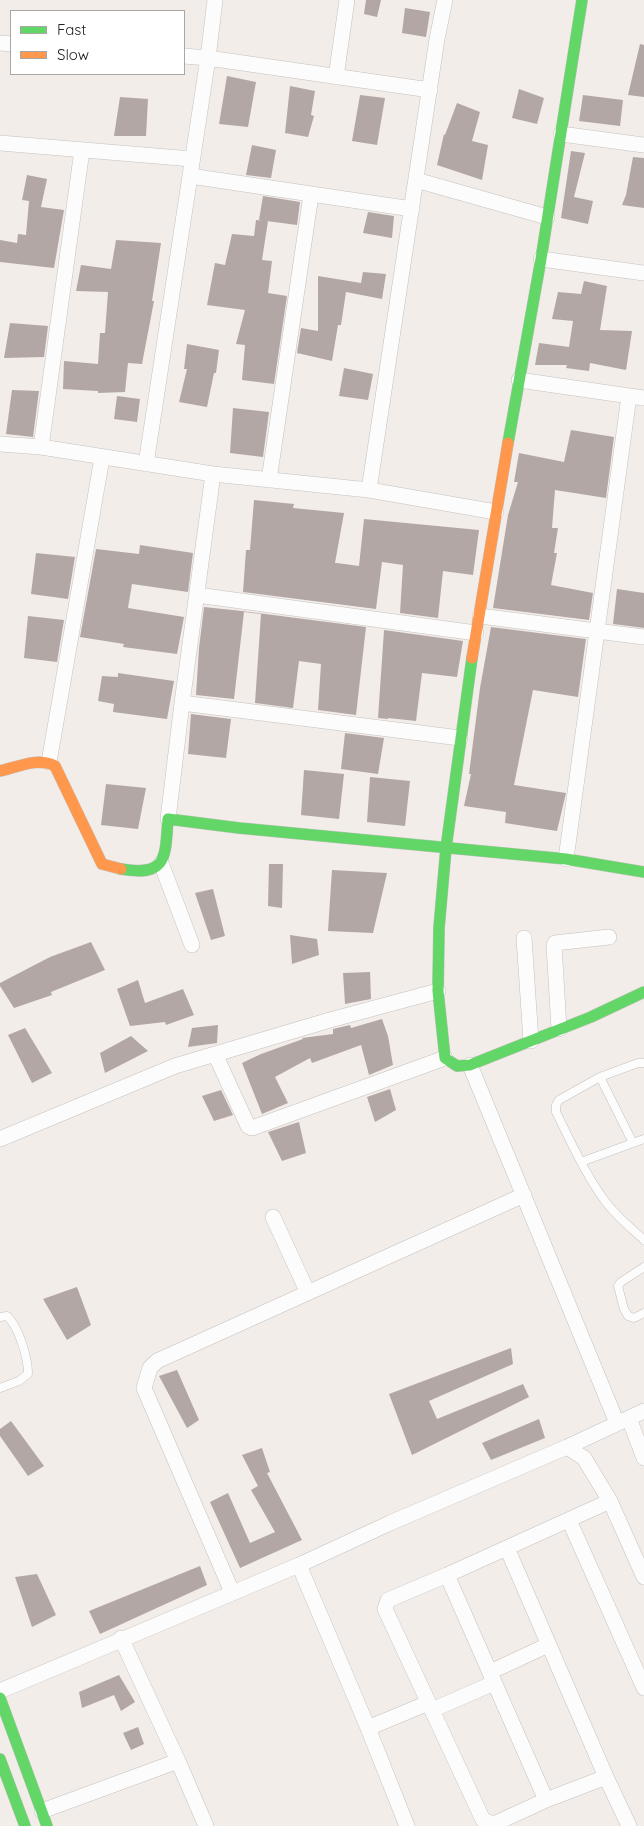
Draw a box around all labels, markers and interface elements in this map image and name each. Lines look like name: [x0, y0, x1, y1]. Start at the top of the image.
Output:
legend: [10, 10, 185, 75]
text: Fast: [57, 20, 86, 39]
text: Slow: [57, 45, 89, 64]

